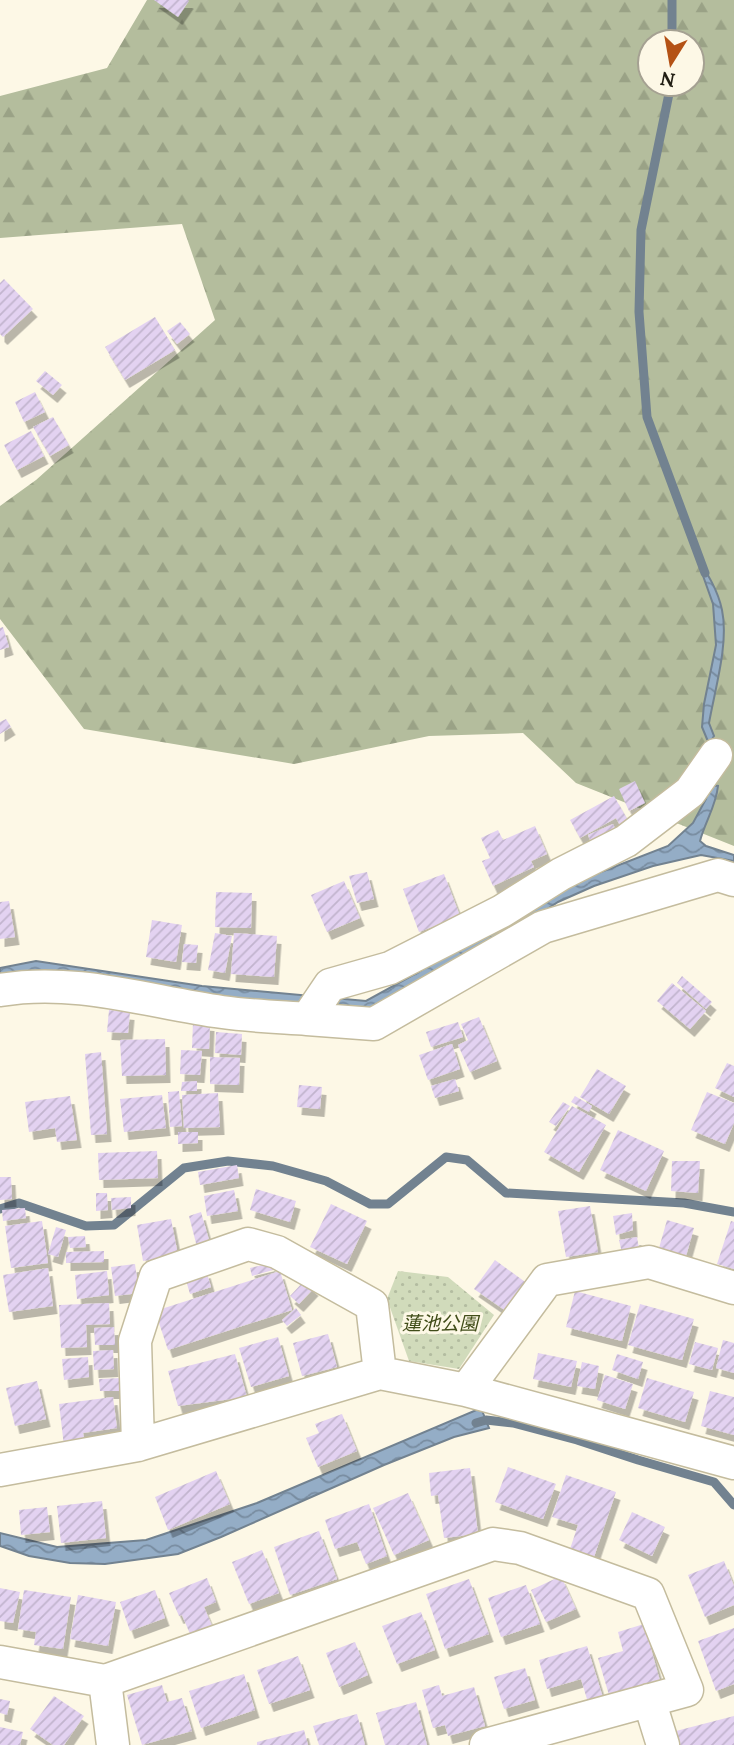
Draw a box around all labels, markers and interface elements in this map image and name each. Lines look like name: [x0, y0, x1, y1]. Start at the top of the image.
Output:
north arrow: [636, 28, 706, 98]
text: N: [658, 66, 677, 93]
park label: 蓮池公園: [402, 1311, 481, 1335]

